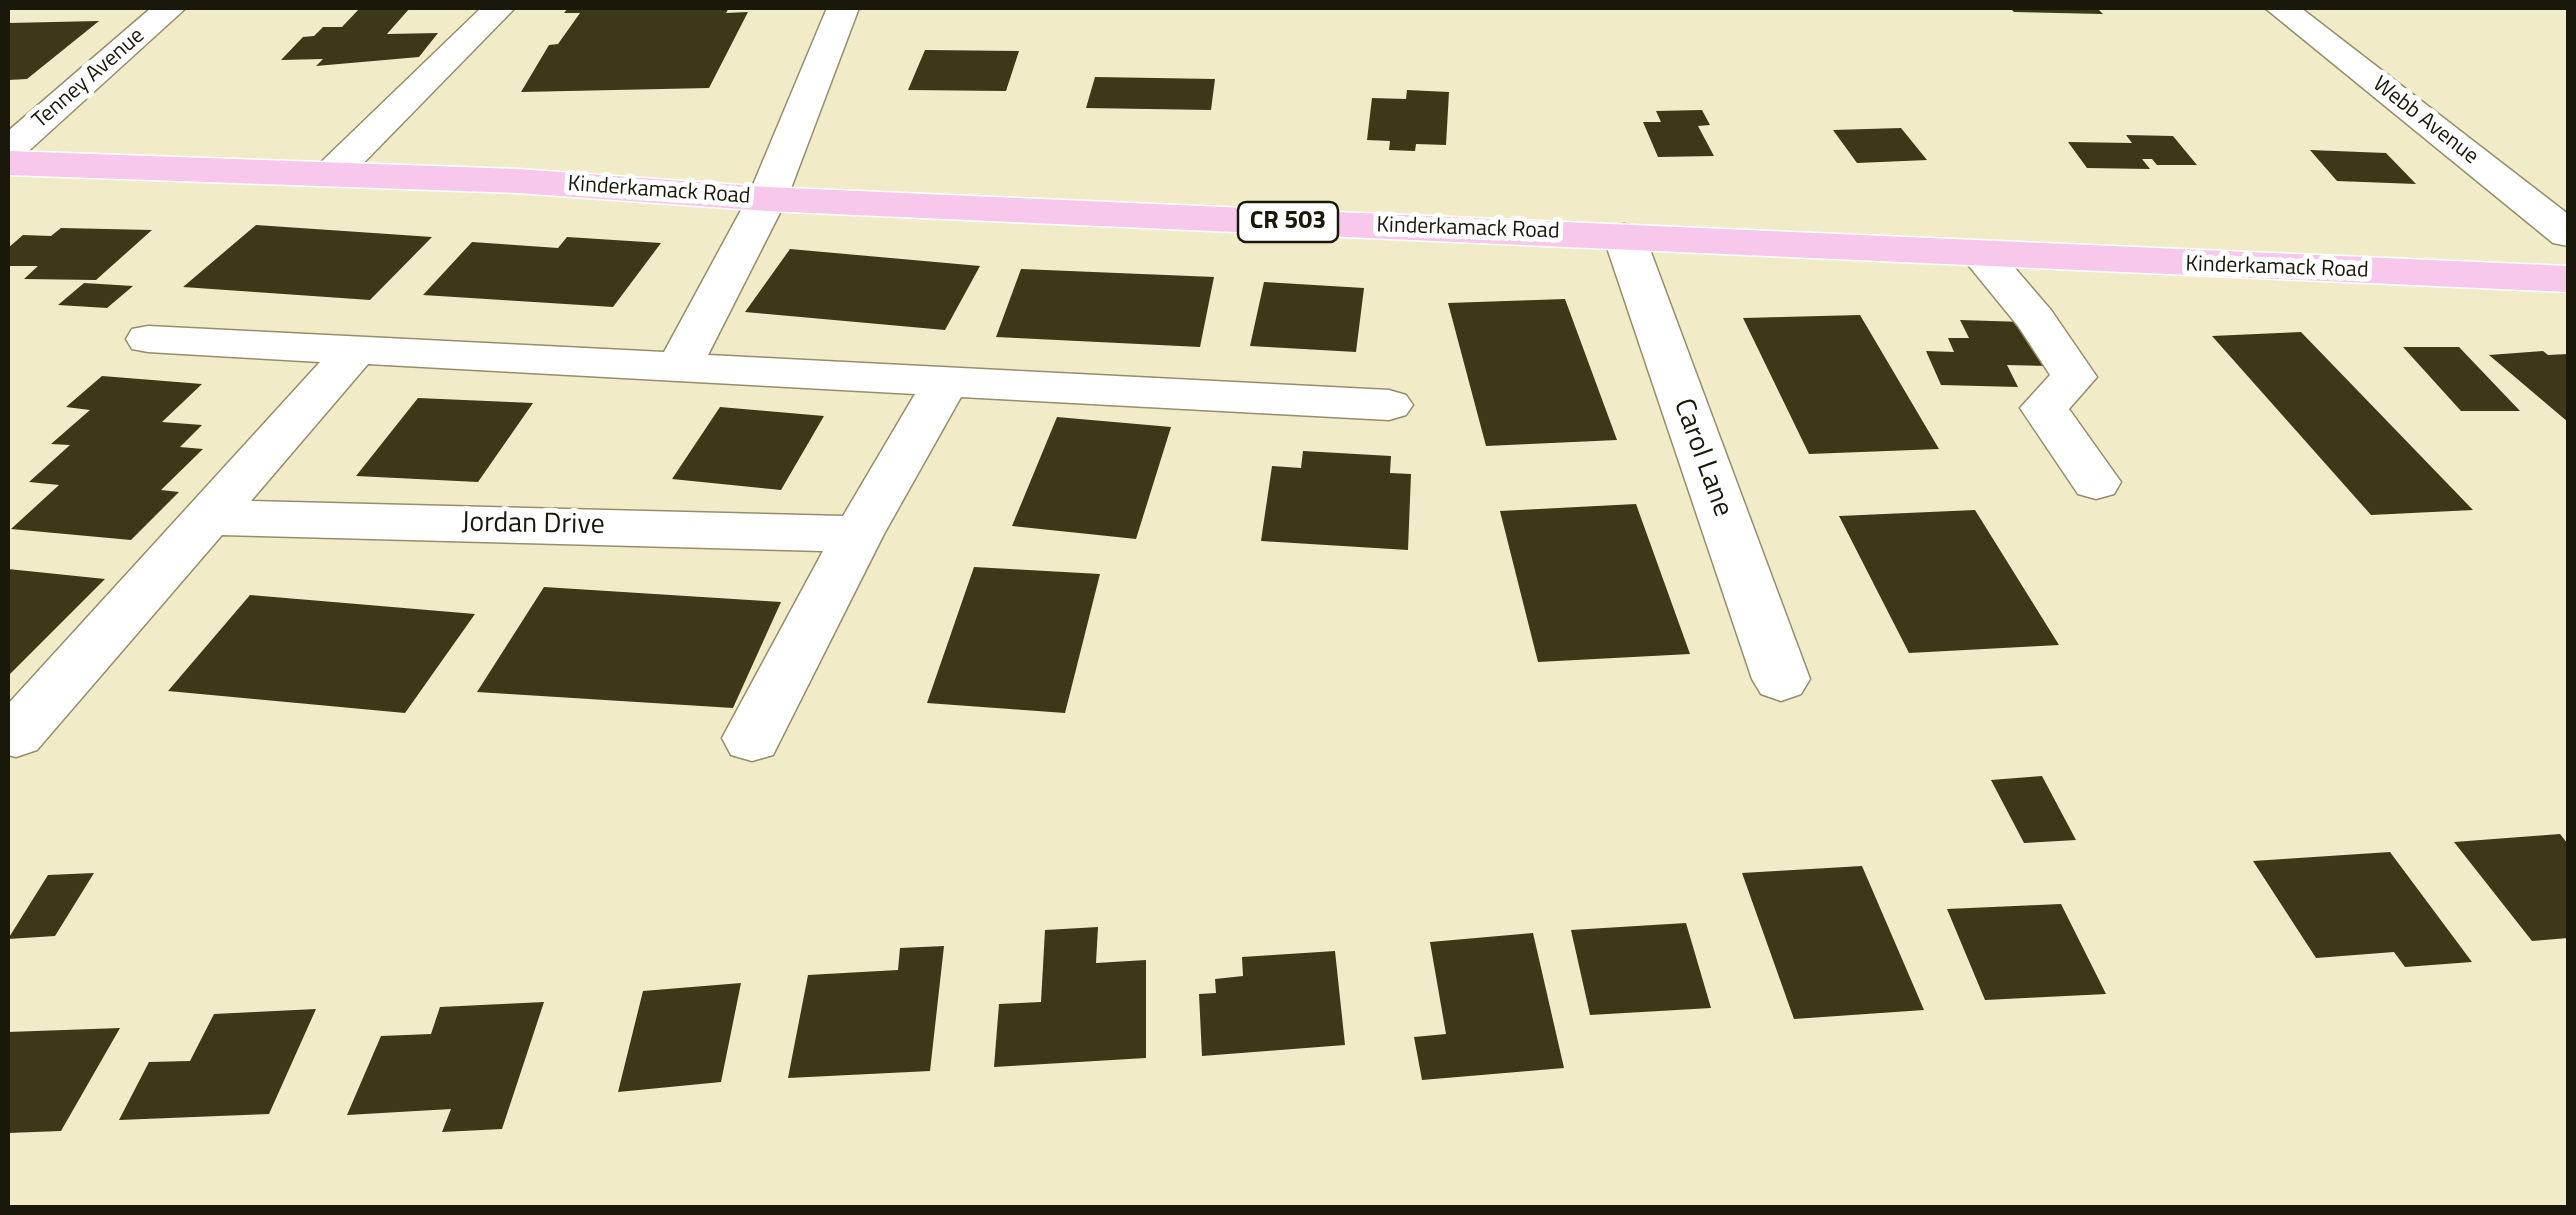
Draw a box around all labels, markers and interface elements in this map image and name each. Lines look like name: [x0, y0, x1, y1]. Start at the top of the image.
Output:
street label: Tenney Avenue: [28, 23, 150, 135]
street label: Webb Avenue: [2367, 72, 2483, 170]
street label: Kinderkamack Road: [567, 171, 751, 211]
road number: CR 503: [1238, 202, 1338, 242]
street label: Kinderkamack Road: [1376, 213, 1560, 245]
street label: Kinderkamack Road: [2185, 252, 2369, 284]
street label: Carol Lane: [1665, 395, 1739, 521]
street label: Jordan Drive: [461, 507, 605, 543]

